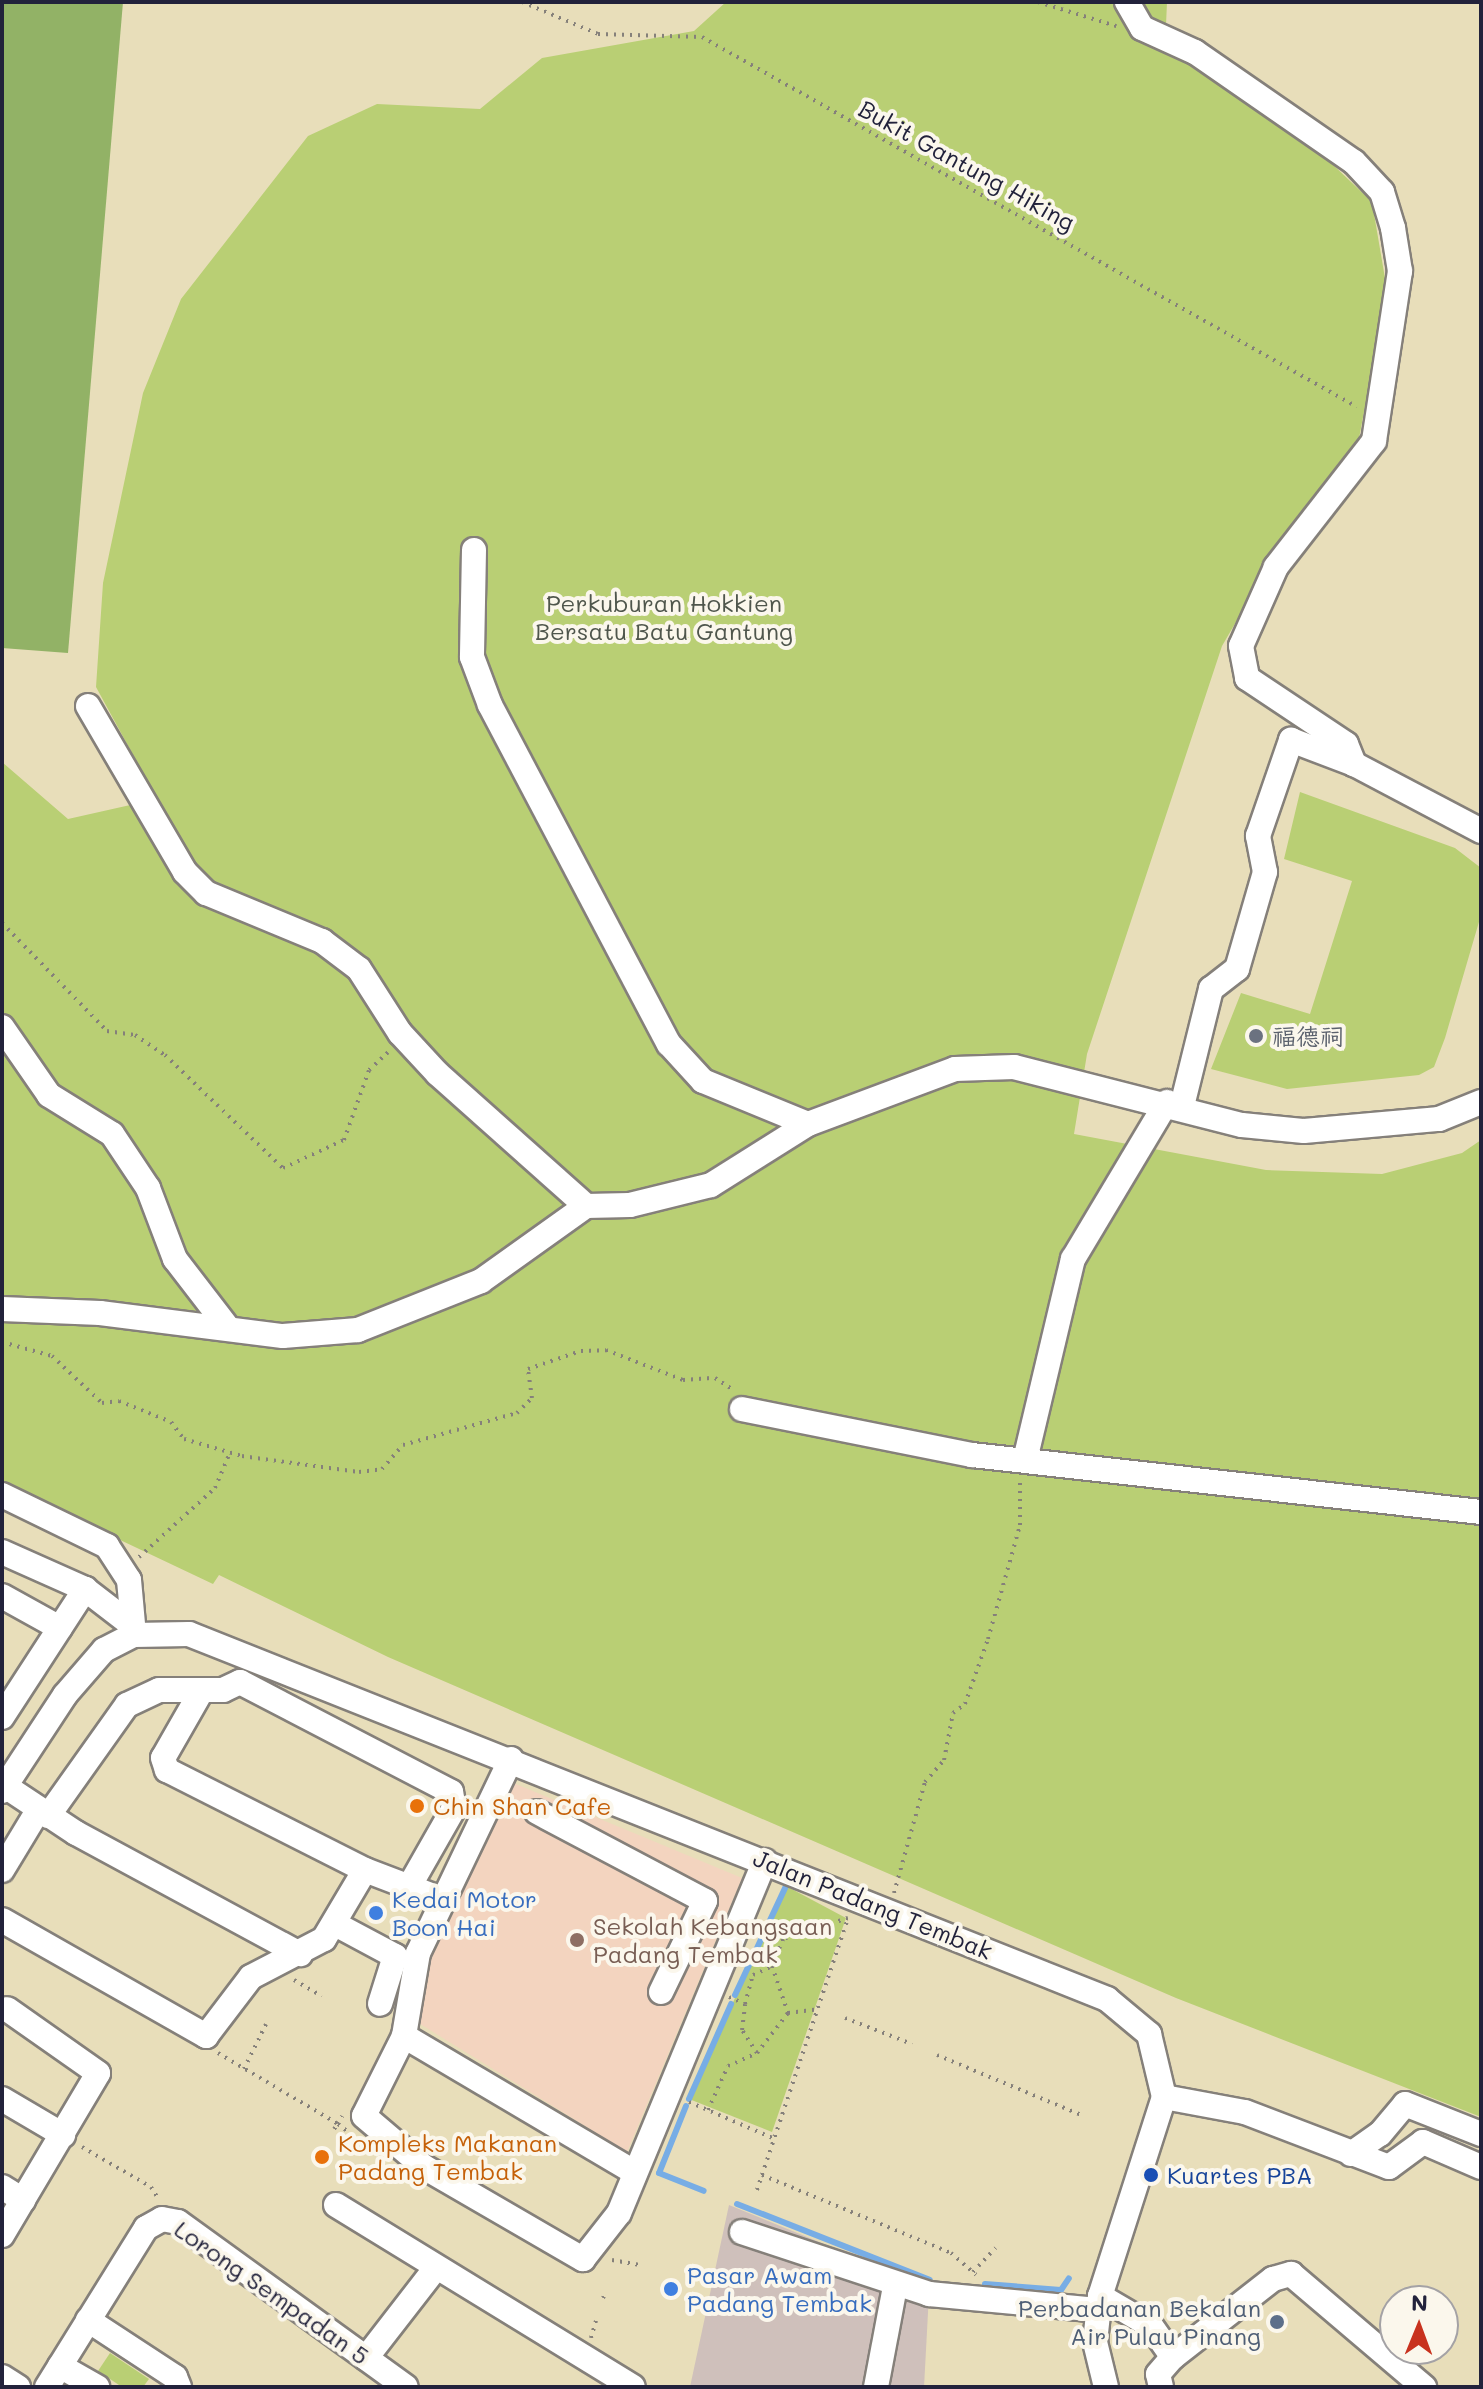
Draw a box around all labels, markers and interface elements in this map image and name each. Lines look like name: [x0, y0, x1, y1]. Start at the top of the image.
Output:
street label: Bukit Gantung Hiking: [854, 94, 1080, 236]
park label: Perkuburan Hokkien Bersatu Batu Gantung: [535, 589, 793, 645]
place label: 福德祠: [1272, 1022, 1344, 1050]
marker: 福德祠: [1247, 1027, 1265, 1045]
place label: Chin Shan Cafe: [433, 1792, 611, 1820]
marker: Chin Shan Cafe: [408, 1797, 426, 1815]
street label: Jalan Padang Tembak: [749, 1843, 997, 1965]
place label: Kedai Motor Boon Hai: [392, 1885, 537, 1941]
marker: Kedai Motor Boon Hai: [367, 1904, 385, 1922]
place label: Sekolah Kebangsaan Padang Tembak: [593, 1912, 832, 1968]
marker: Sekolah Kebangsaan Padang Tembak: [568, 1931, 586, 1949]
place label: Kompleks Makanan Padang Tembak: [338, 2129, 557, 2185]
marker: Kompleks Makanan Padang Tembak: [313, 2148, 331, 2166]
place label: Kuartes PBA: [1167, 2161, 1313, 2189]
marker: Kuartes PBA: [1142, 2166, 1160, 2184]
street label: Lorong Sempadan 5: [169, 2214, 375, 2370]
place label: Pasar Awam Padang Tembak: [687, 2261, 872, 2317]
marker: Pasar Awam Padang Tembak: [662, 2280, 680, 2298]
north arrow: [1379, 2285, 1459, 2365]
text: N: [1411, 2288, 1428, 2317]
place label: Perbadanan Bekalan Air Pulau Pinang: [1018, 2294, 1261, 2350]
marker: Perbadanan Bekalan Air Pulau Pinang: [1268, 2313, 1286, 2331]

